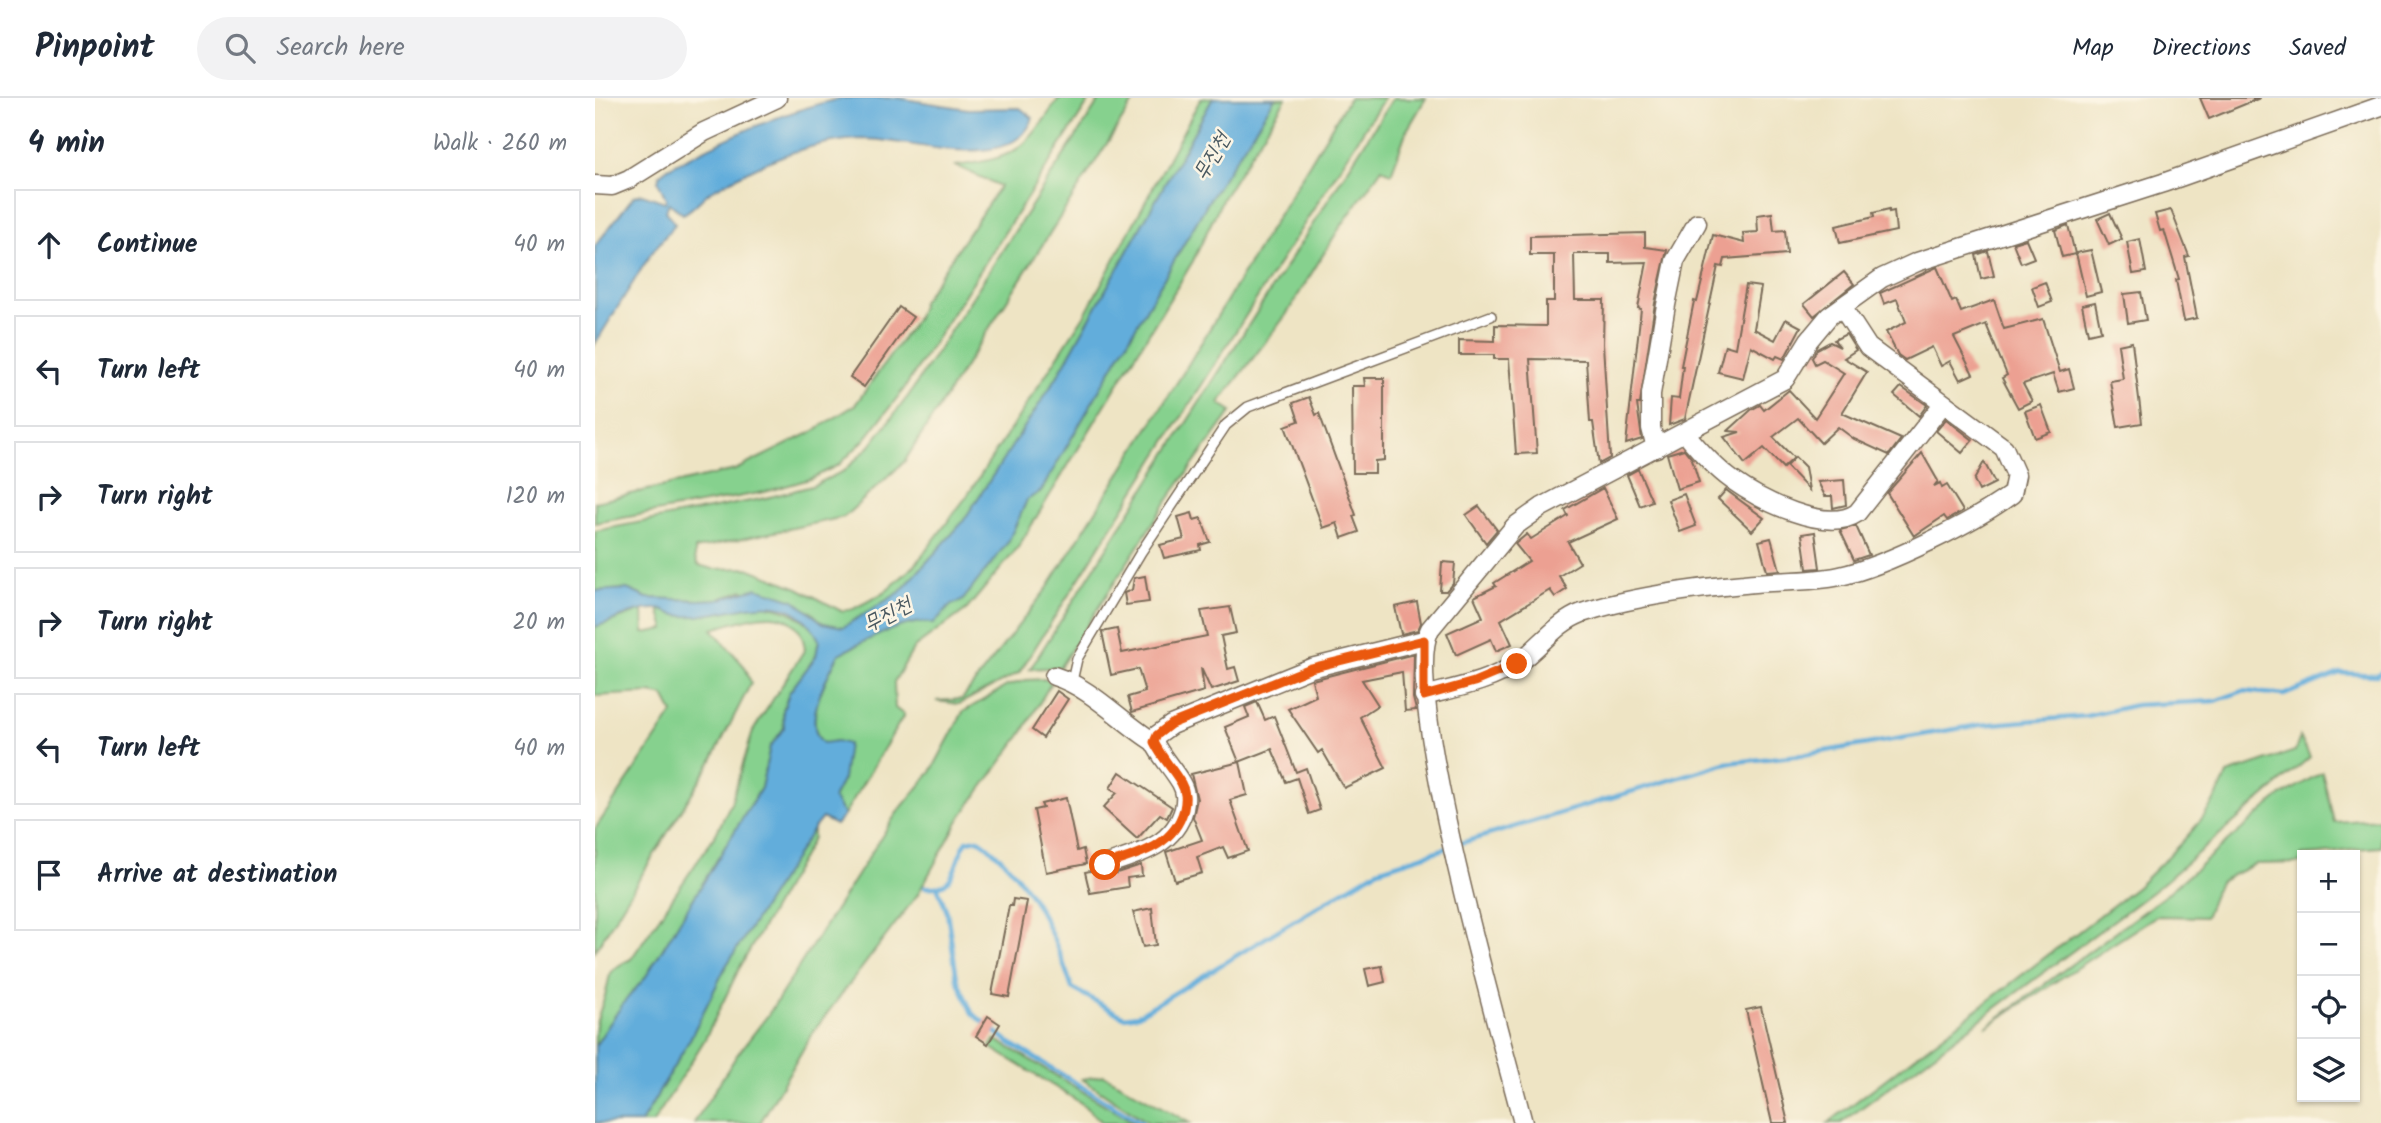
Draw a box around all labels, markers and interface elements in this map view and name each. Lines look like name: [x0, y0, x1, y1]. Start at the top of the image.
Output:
search box: [197, 17, 687, 80]
text: Pinpoint: [35, 22, 155, 75]
text: Search here: [277, 27, 405, 69]
icon: search: [221, 29, 259, 67]
text: Map: [2072, 29, 2114, 68]
text: Directions: [2152, 29, 2251, 68]
text: Saved: [2289, 29, 2346, 68]
text: 4 min: [28, 120, 105, 168]
water label: 무진천: [1185, 125, 1240, 187]
text: Walk · 260 m: [433, 126, 567, 162]
text: Continue: [97, 224, 198, 266]
icon: ahead: [30, 226, 68, 264]
text: 40 m: [513, 227, 565, 263]
text: Turn left: [97, 350, 200, 392]
icon: left: [30, 352, 68, 390]
text: 40 m: [513, 353, 565, 389]
text: Turn right: [97, 476, 213, 518]
icon: right: [30, 478, 68, 516]
text: 120 m: [505, 479, 565, 515]
water label: 무진천: [858, 588, 920, 642]
text: Turn right: [97, 602, 213, 644]
icon: right: [30, 604, 68, 642]
text: 20 m: [513, 605, 565, 641]
route end: [1501, 648, 1532, 679]
text: Turn left: [97, 728, 200, 770]
icon: left: [30, 730, 68, 768]
text: 40 m: [513, 731, 565, 767]
route start: [1089, 849, 1120, 880]
map controls: [2297, 850, 2360, 1102]
button: +: [2297, 850, 2360, 913]
text: Arrive at destination: [97, 854, 337, 896]
icon: arrive: [30, 856, 68, 894]
button: −: [2297, 913, 2360, 976]
button: locate: [2297, 976, 2360, 1039]
button: layers: [2297, 1039, 2360, 1102]

